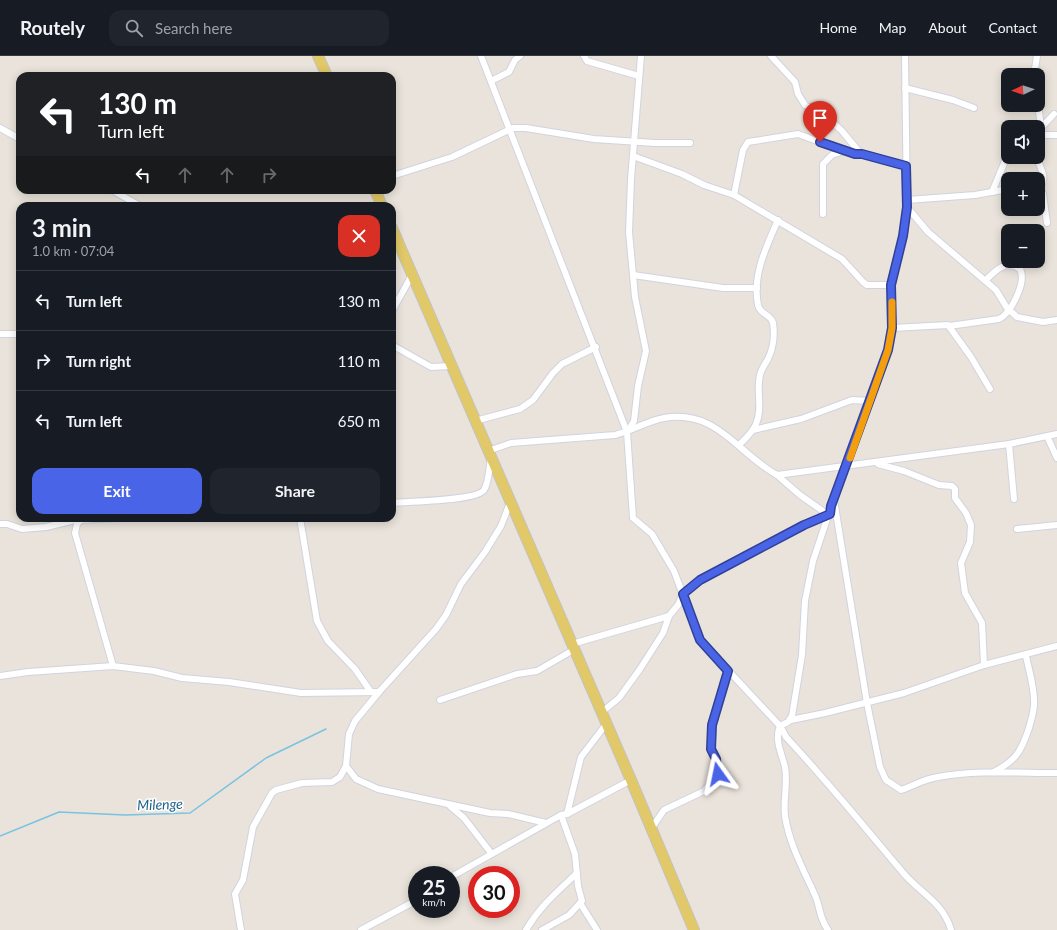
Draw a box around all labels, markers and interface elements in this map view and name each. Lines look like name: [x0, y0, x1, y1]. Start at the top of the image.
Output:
search box: [109, 10, 389, 46]
text: Routely: [20, 16, 85, 39]
icon: search: [123, 17, 145, 39]
text: Search here: [155, 19, 232, 37]
text: Home: [819, 19, 857, 36]
text: Map: [879, 19, 906, 36]
text: About: [928, 19, 966, 36]
text: Contact: [988, 19, 1037, 36]
north arrow: [1001, 68, 1045, 112]
map controls: [1001, 68, 1045, 268]
text: 130 m: [98, 86, 177, 120]
icon: left: [32, 88, 84, 140]
pin: [803, 101, 837, 142]
icon: arrive: [809, 107, 831, 129]
text: Turn left: [98, 120, 164, 142]
button: sound: [1001, 120, 1045, 164]
icon: left: [132, 164, 154, 186]
icon: ahead: [174, 164, 196, 186]
icon: ahead: [216, 164, 238, 186]
icon: right: [258, 164, 280, 186]
button: +: [1001, 172, 1045, 216]
text: 3 min: [32, 213, 92, 242]
button: close: [338, 215, 380, 257]
button: −: [1001, 224, 1045, 268]
text: 1.0 km · 07:04: [32, 243, 114, 259]
icon: left: [32, 290, 54, 312]
text: Turn left: [66, 292, 122, 310]
text: 130 m: [338, 292, 380, 310]
icon: right: [32, 350, 54, 372]
text: Turn right: [66, 352, 131, 370]
text: 110 m: [338, 352, 380, 370]
icon: left: [32, 410, 54, 432]
text: Turn left: [66, 412, 122, 430]
text: 650 m: [338, 412, 380, 430]
button: Exit: [32, 468, 202, 514]
button: Share: [210, 468, 380, 514]
position arrow: [697, 753, 739, 795]
water label: Milenge: [137, 795, 183, 813]
speed limit sign: 30: [468, 866, 520, 918]
text: 25: [422, 875, 446, 899]
text: km/h: [422, 896, 446, 908]

